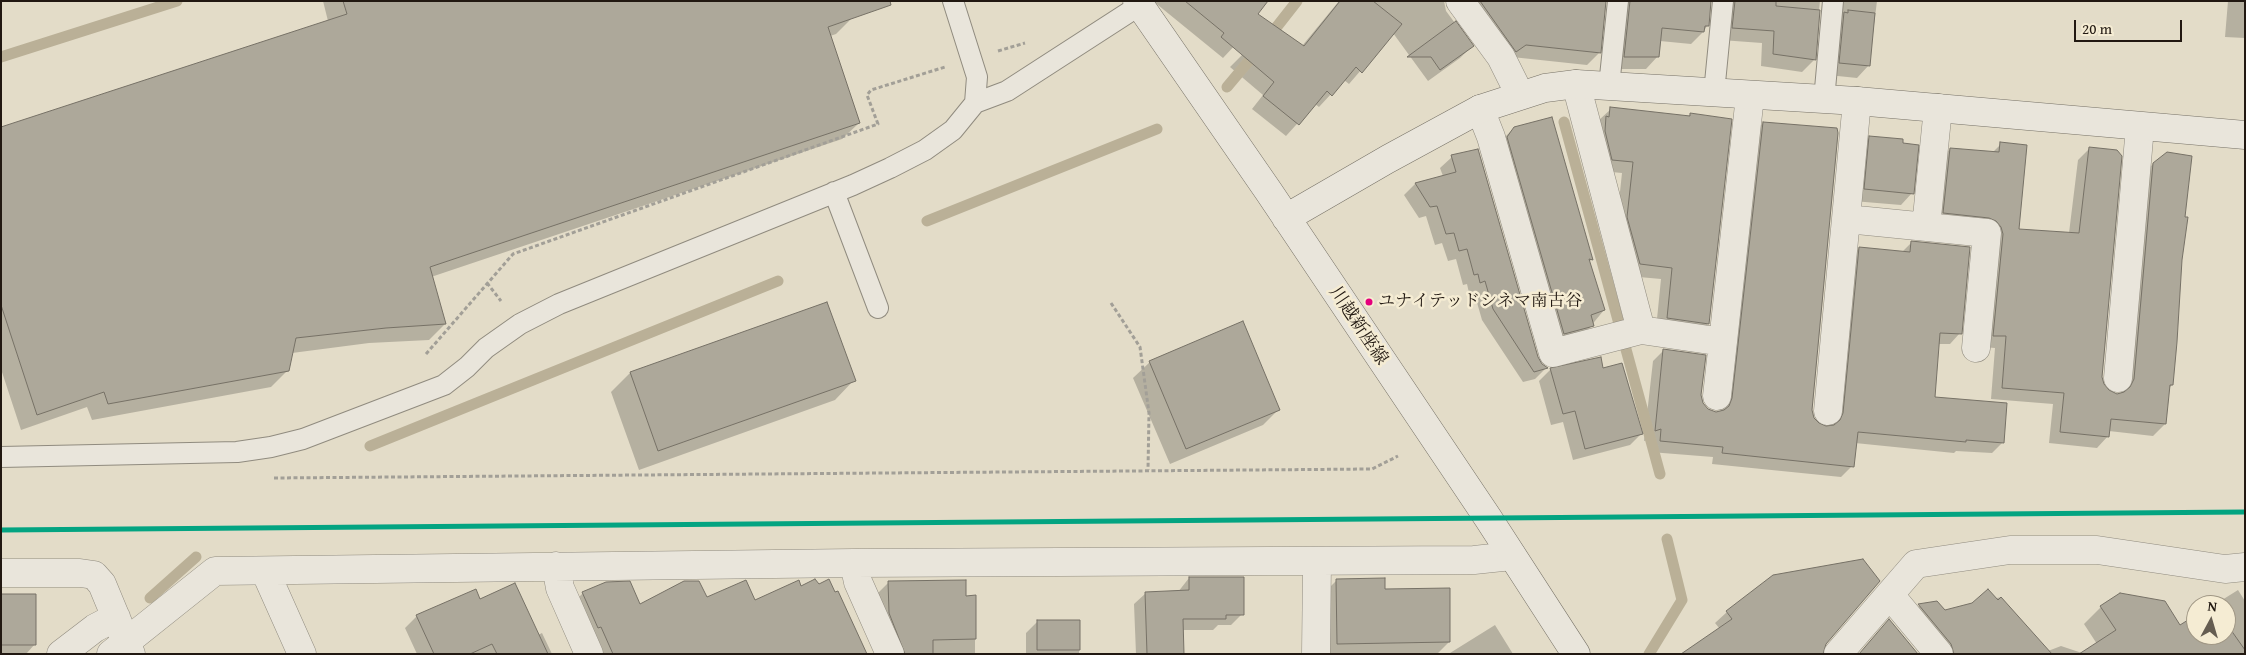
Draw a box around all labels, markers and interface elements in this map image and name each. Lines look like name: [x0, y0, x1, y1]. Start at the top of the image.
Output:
scale bar: [2076, 10, 2184, 42]
text: 20 m: [2082, 18, 2112, 39]
street label: 川越新座線: [1324, 283, 1392, 369]
place label: ユナイテッドシネマ南古谷: [1378, 292, 1582, 312]
marker: ユナイテッドシネマ南古谷: [1364, 297, 1374, 307]
north arrow: [2186, 595, 2236, 645]
text: N: [2207, 596, 2218, 617]

